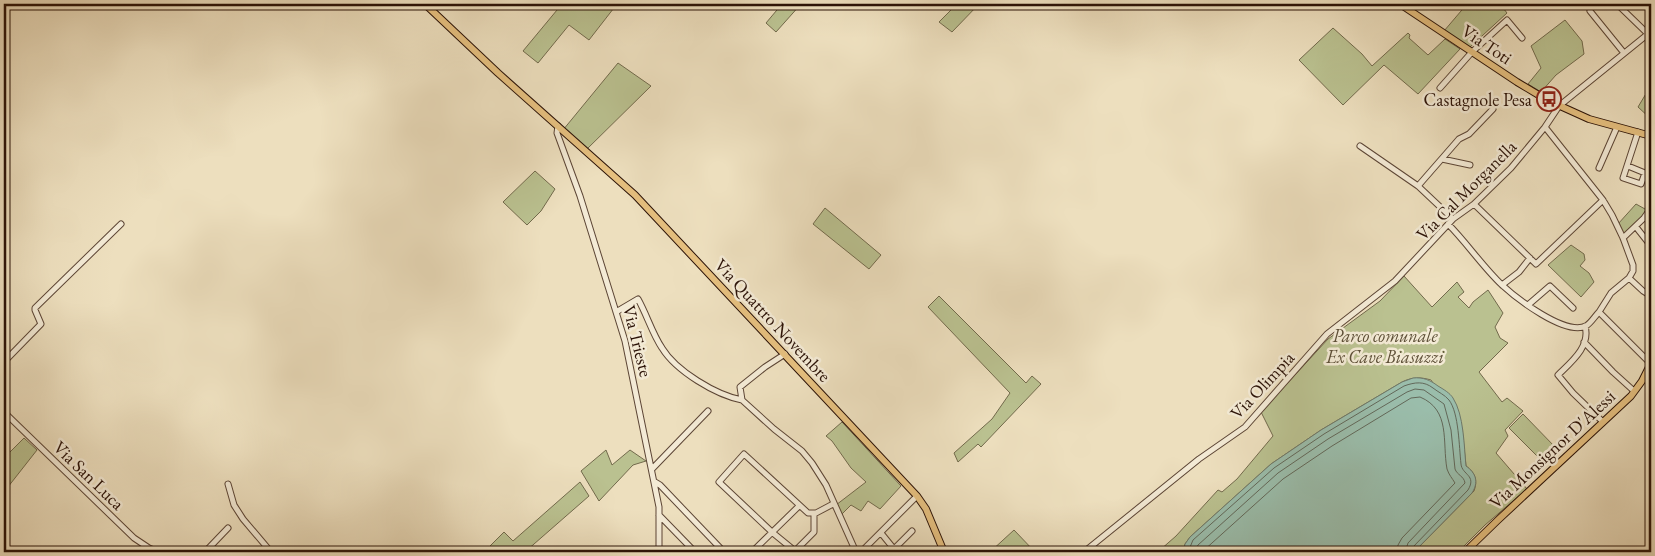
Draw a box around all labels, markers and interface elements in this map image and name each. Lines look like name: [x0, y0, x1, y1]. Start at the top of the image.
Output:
street label: Via Toti: [1457, 19, 1517, 70]
bus stop icon: Castagnole Pesa: [1536, 86, 1562, 112]
place label: Castagnole Pesa: [1423, 88, 1533, 111]
street label: Via Cal Morganella: [1411, 134, 1522, 245]
street label: Via Quattro Novembre: [710, 253, 836, 387]
street label: Via Trieste: [618, 303, 658, 379]
park label: Parco comunale Ex Cave Biasuzzi: [1325, 324, 1444, 368]
street label: Via Olimpia: [1225, 346, 1300, 424]
street label: Via Monsignor D'Alessi: [1484, 384, 1620, 513]
street label: Via San Luca: [49, 436, 130, 515]

